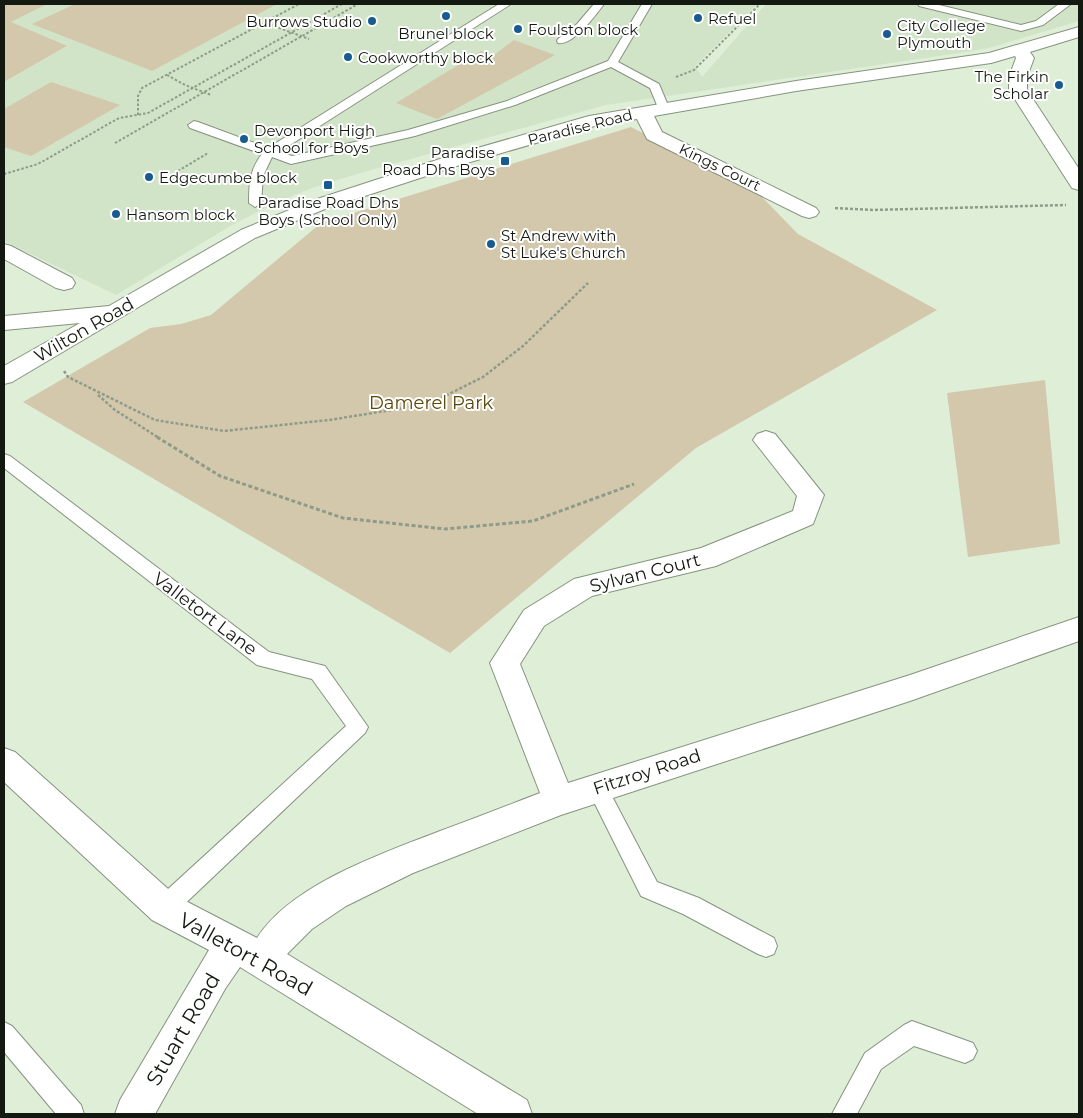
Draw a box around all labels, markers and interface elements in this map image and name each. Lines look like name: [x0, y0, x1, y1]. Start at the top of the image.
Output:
place label: Refuel: [708, 9, 756, 28]
marker: Brunel block: [440, 10, 452, 22]
place label: Burrows Studio: [246, 12, 362, 31]
marker: Refuel: [692, 12, 704, 24]
marker: Burrows Studio: [366, 15, 378, 27]
place label: City College Plymouth: [897, 16, 985, 52]
place label: Foulston block: [528, 20, 638, 39]
marker: Foulston block: [512, 23, 524, 35]
place label: Brunel block: [398, 24, 494, 43]
marker: City College Plymouth: [881, 28, 893, 40]
place label: Cookworthy block: [358, 48, 493, 67]
marker: Cookworthy block: [342, 51, 354, 63]
place label: The Firkin Scholar: [975, 67, 1049, 103]
marker: The Firkin Scholar: [1053, 79, 1065, 91]
street label: Paradise Road: [526, 105, 634, 149]
place label: Devonport High School for Boys: [254, 121, 375, 157]
marker: Devonport High School for Boys: [238, 133, 250, 145]
street label: Kings Court: [676, 139, 764, 195]
place label: Paradise Road Dhs Boys: [382, 143, 495, 179]
marker: Paradise Road Dhs Boys: [499, 155, 511, 167]
place label: Edgecumbe block: [159, 168, 297, 187]
marker: Edgecumbe block: [143, 171, 155, 183]
marker: Paradise Road Dhs Boys (School Only): [322, 179, 334, 191]
place label: Paradise Road Dhs Boys (School Only): [257, 193, 399, 229]
place label: Hansom block: [126, 205, 235, 224]
marker: Hansom block: [110, 208, 122, 220]
place label: St Andrew with St Luke's Church: [501, 226, 626, 262]
marker: St Andrew with St Luke's Church: [485, 238, 497, 250]
street label: Wilton Road: [30, 293, 138, 367]
park label: Damerel Park: [369, 392, 493, 414]
street label: Sylvan Court: [587, 549, 703, 597]
street label: Valletort Lane: [149, 568, 262, 660]
street label: Fitzroy Road: [590, 744, 704, 800]
street label: Valletort Road: [175, 907, 317, 1001]
street label: Stuart Road: [141, 968, 225, 1090]

